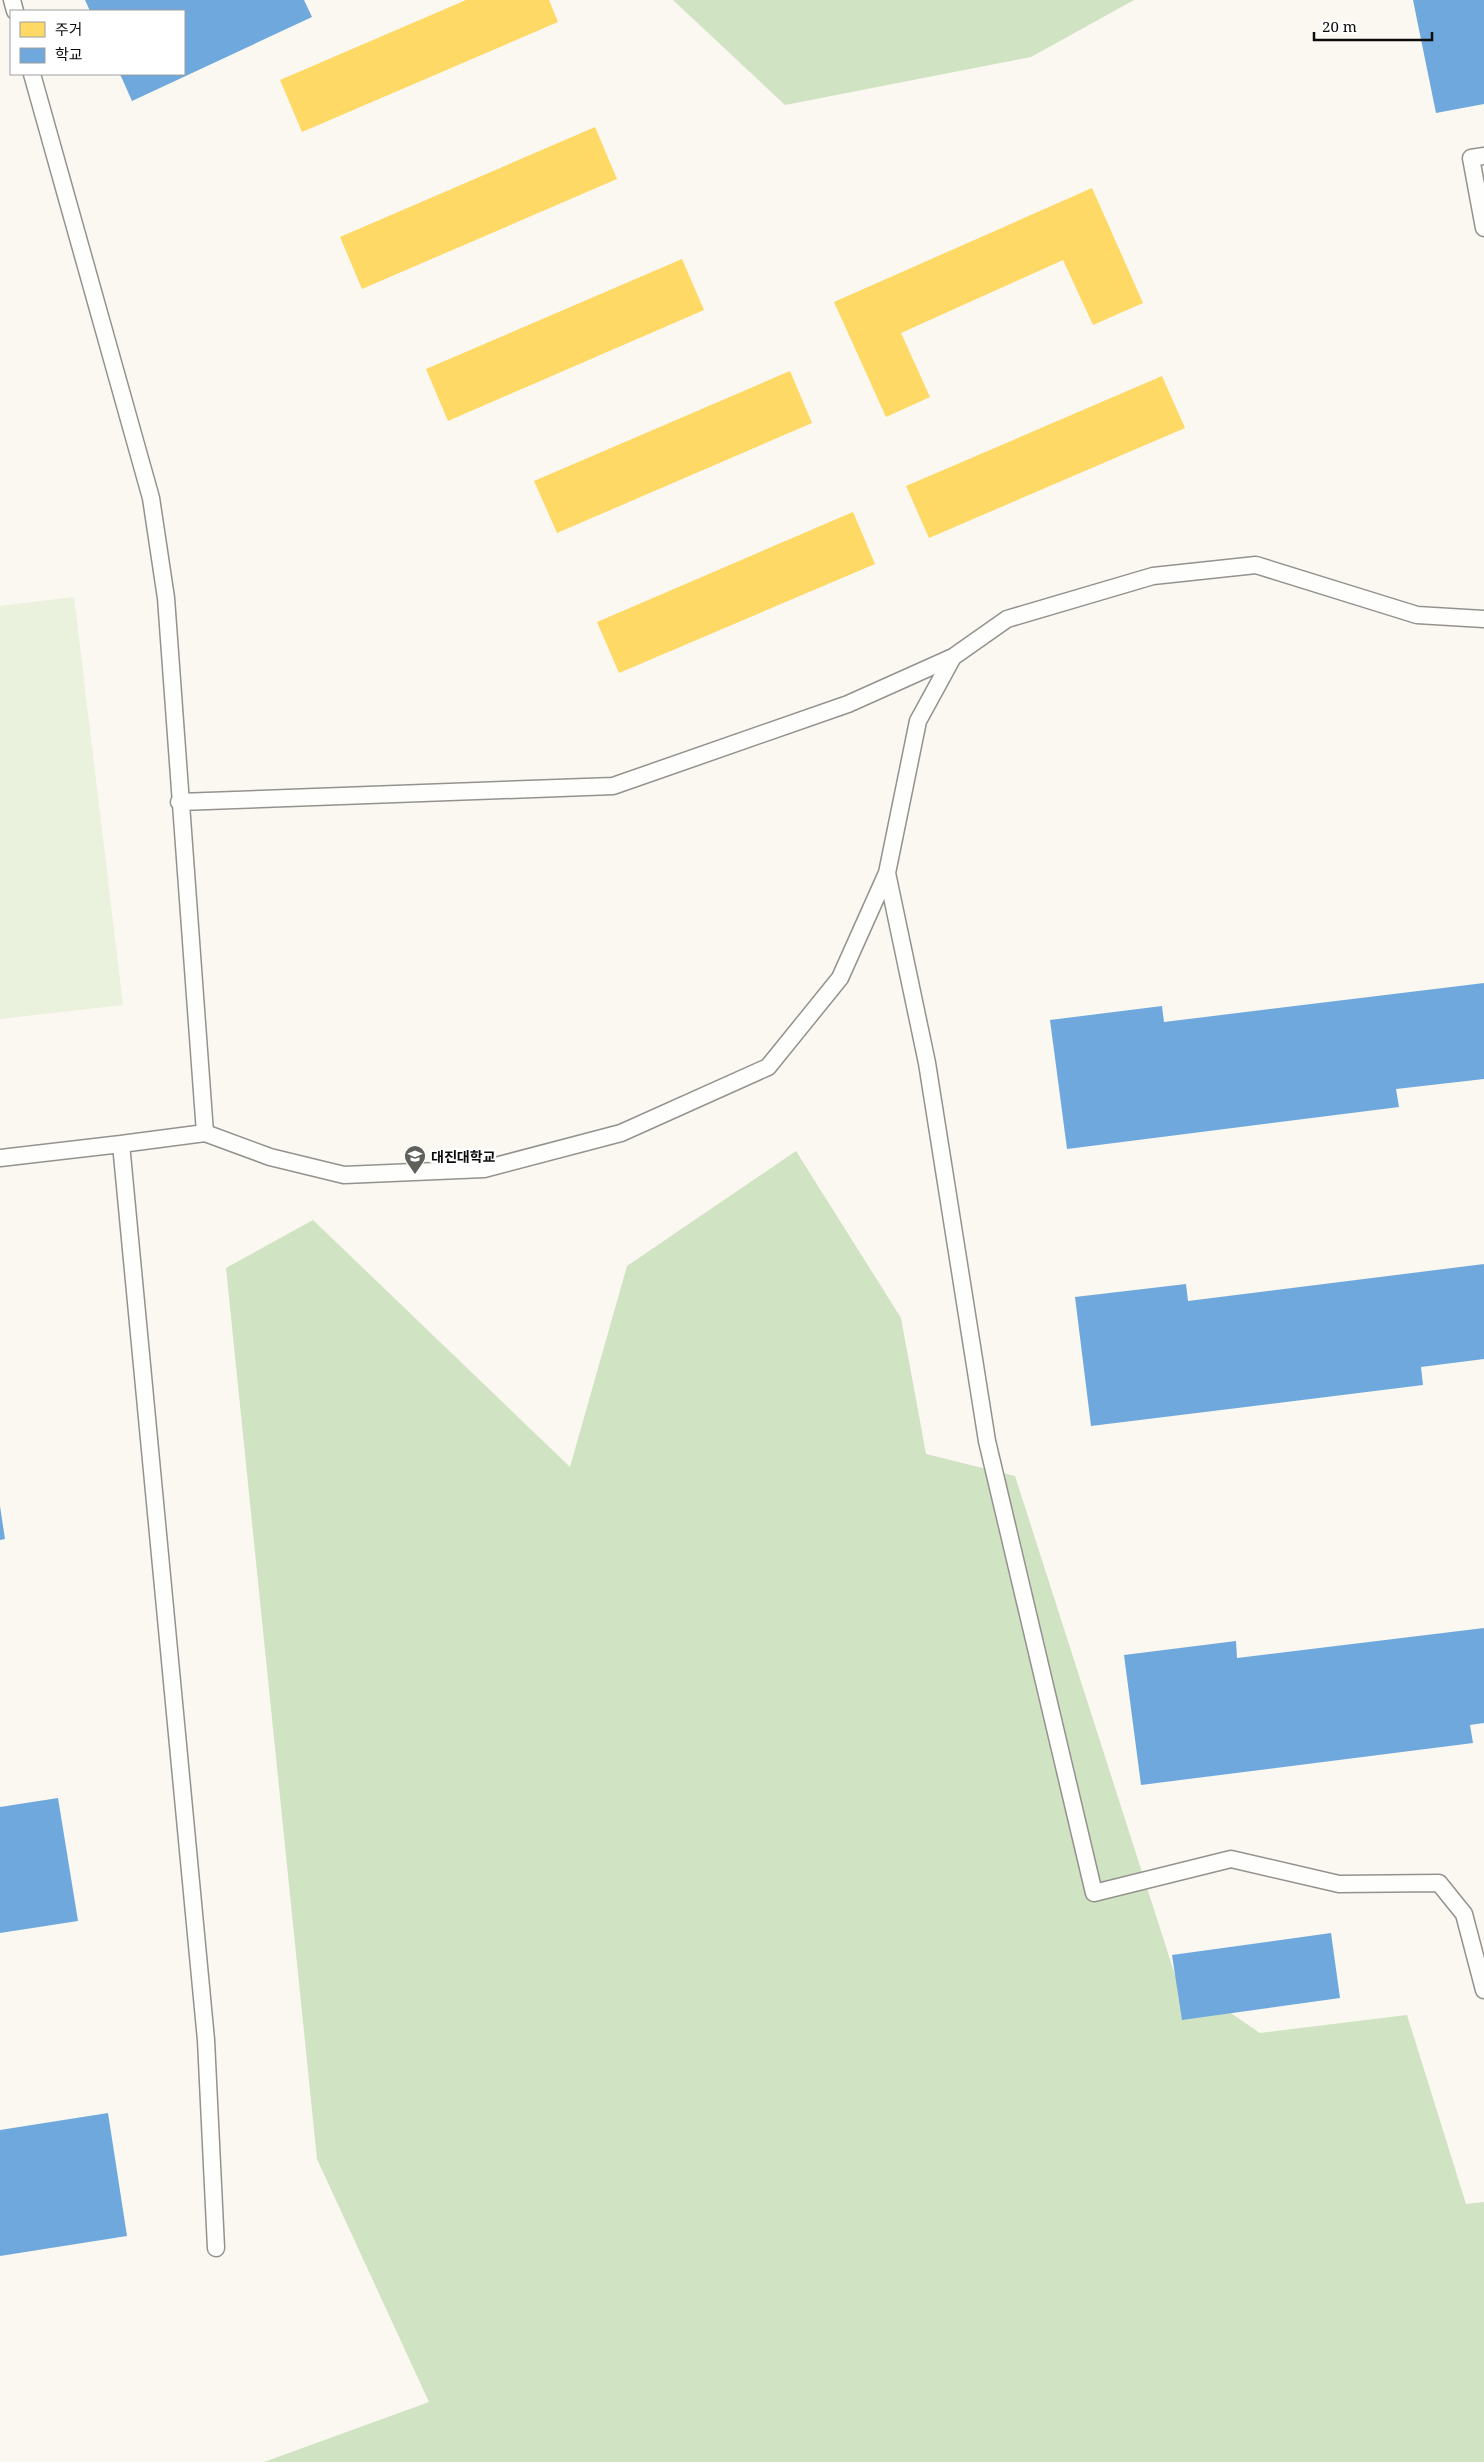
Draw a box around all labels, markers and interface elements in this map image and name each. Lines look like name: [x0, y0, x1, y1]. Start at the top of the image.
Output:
legend: [10, 10, 185, 75]
scale bar: [1314, 10, 1432, 42]
text: 20 m: [1322, 16, 1357, 36]
text: 주거: [55, 19, 83, 39]
text: 학교: [55, 44, 83, 64]
school or university icon: 대진대학교: [403, 1144, 427, 1175]
place label: 대진대학교: [431, 1147, 496, 1166]

